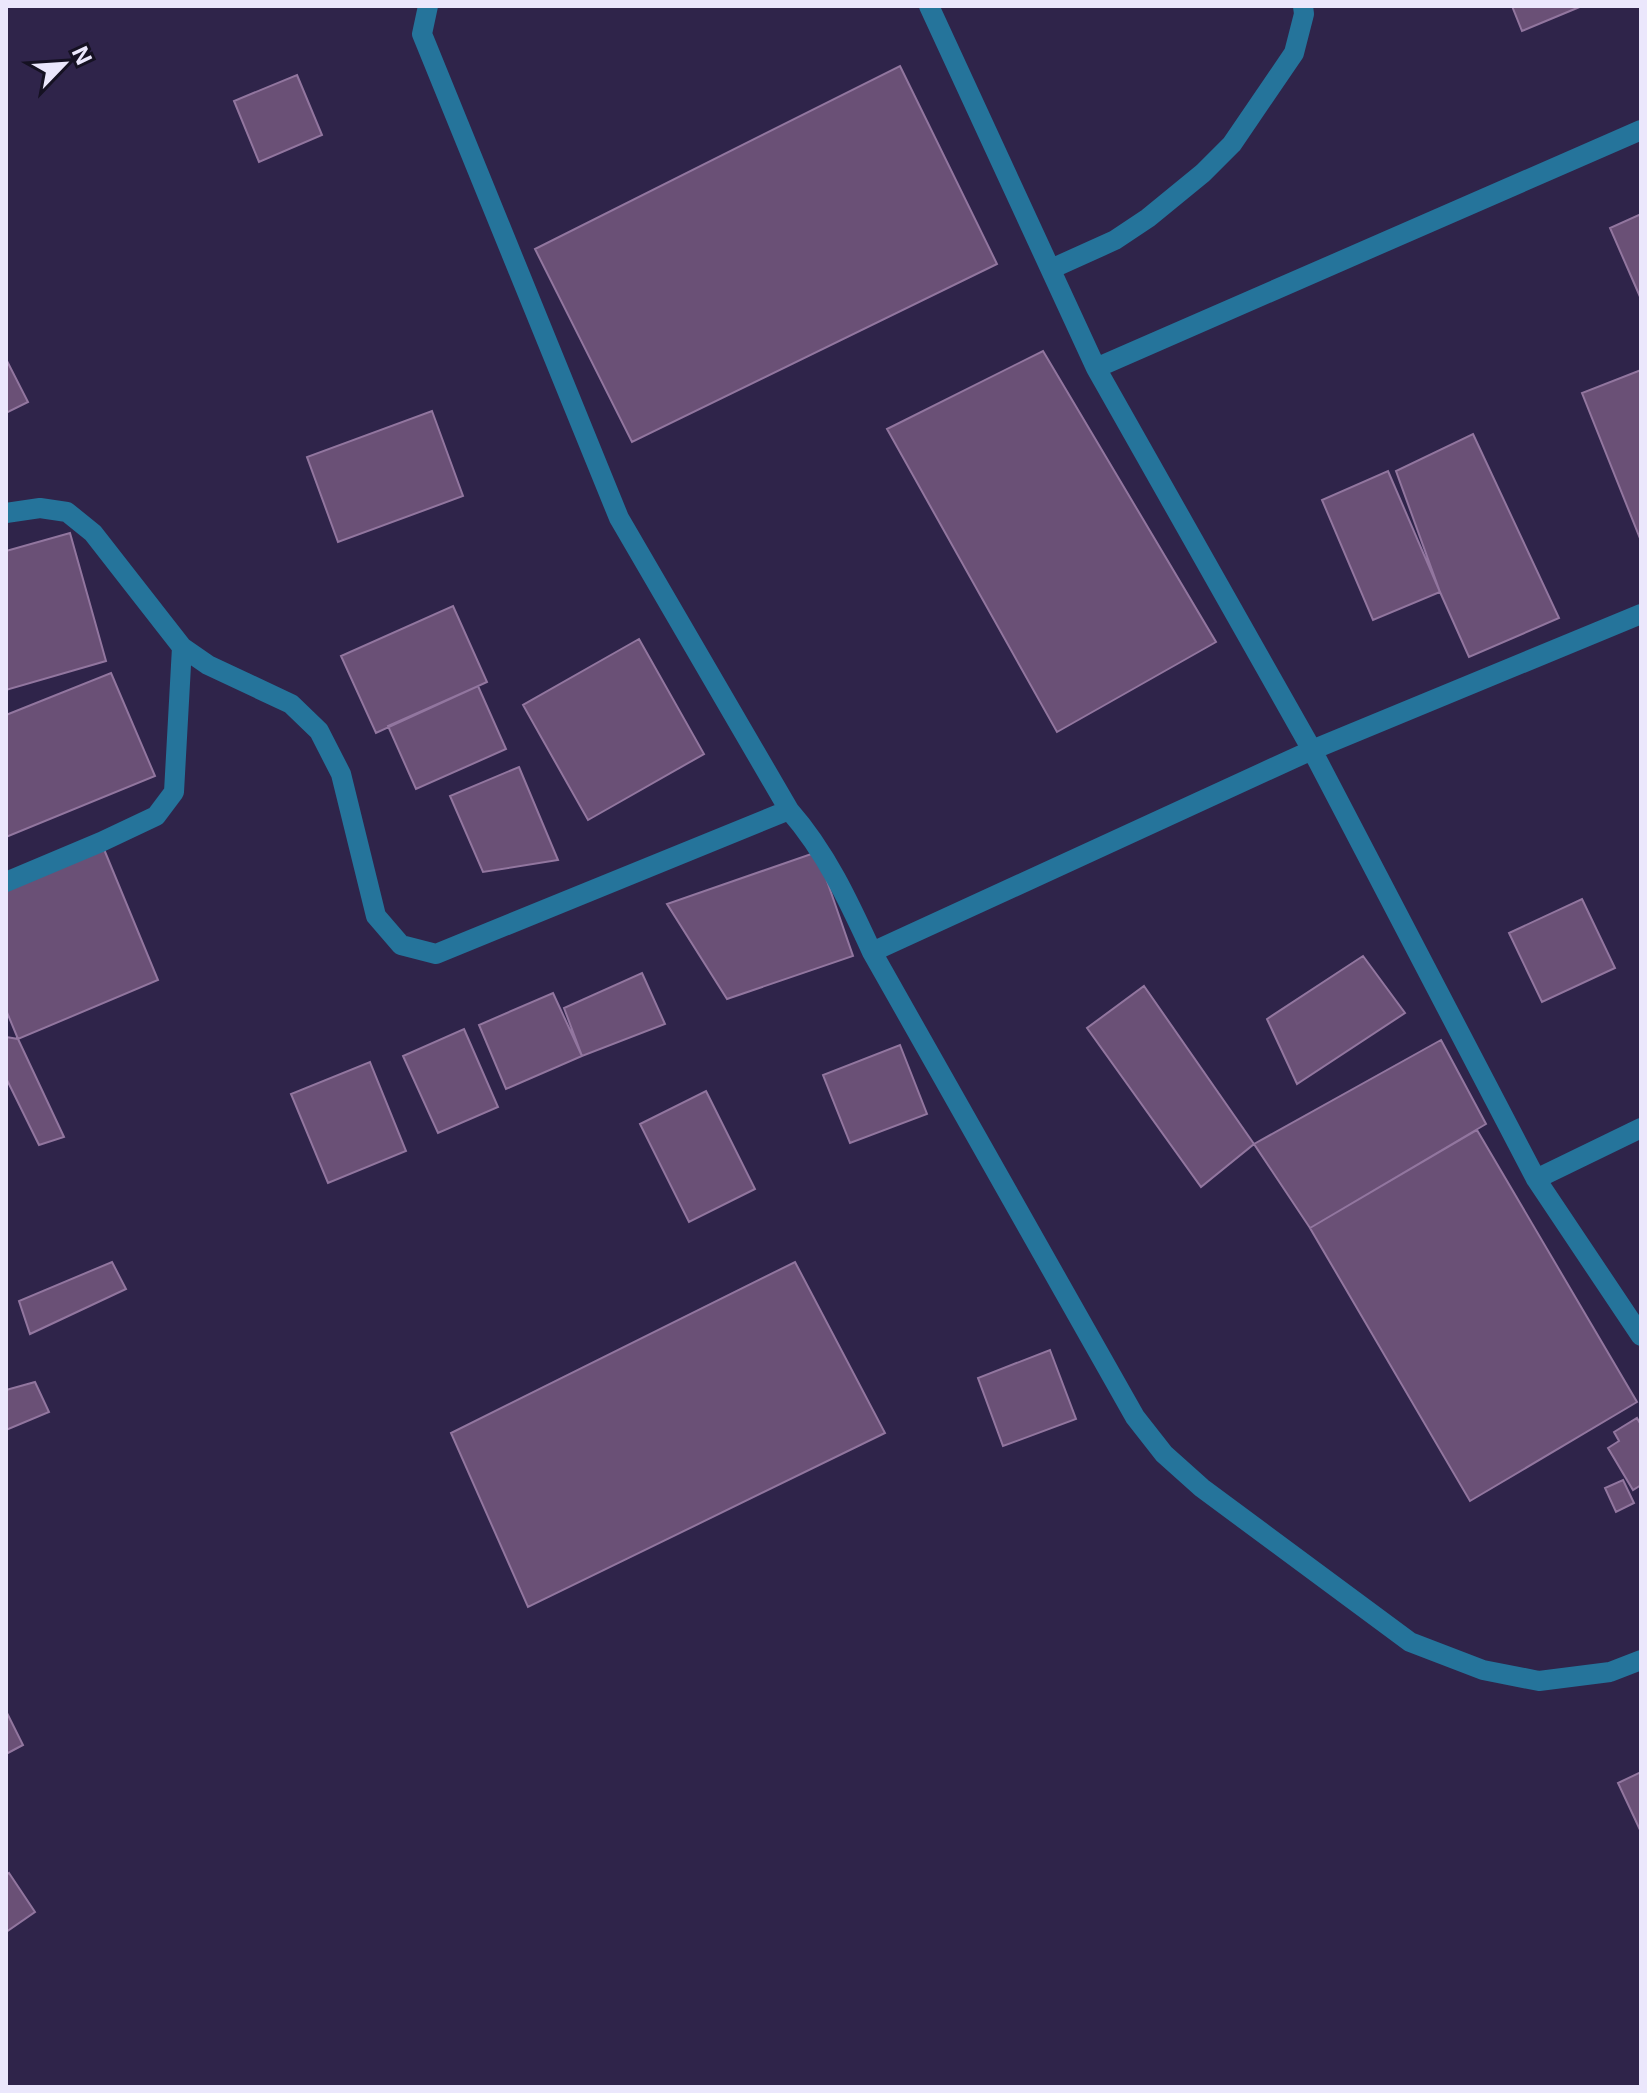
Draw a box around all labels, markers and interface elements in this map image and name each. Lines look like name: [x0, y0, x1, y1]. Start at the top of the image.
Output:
north arrow: [24, 24, 104, 104]
text: N: [67, 42, 97, 69]

